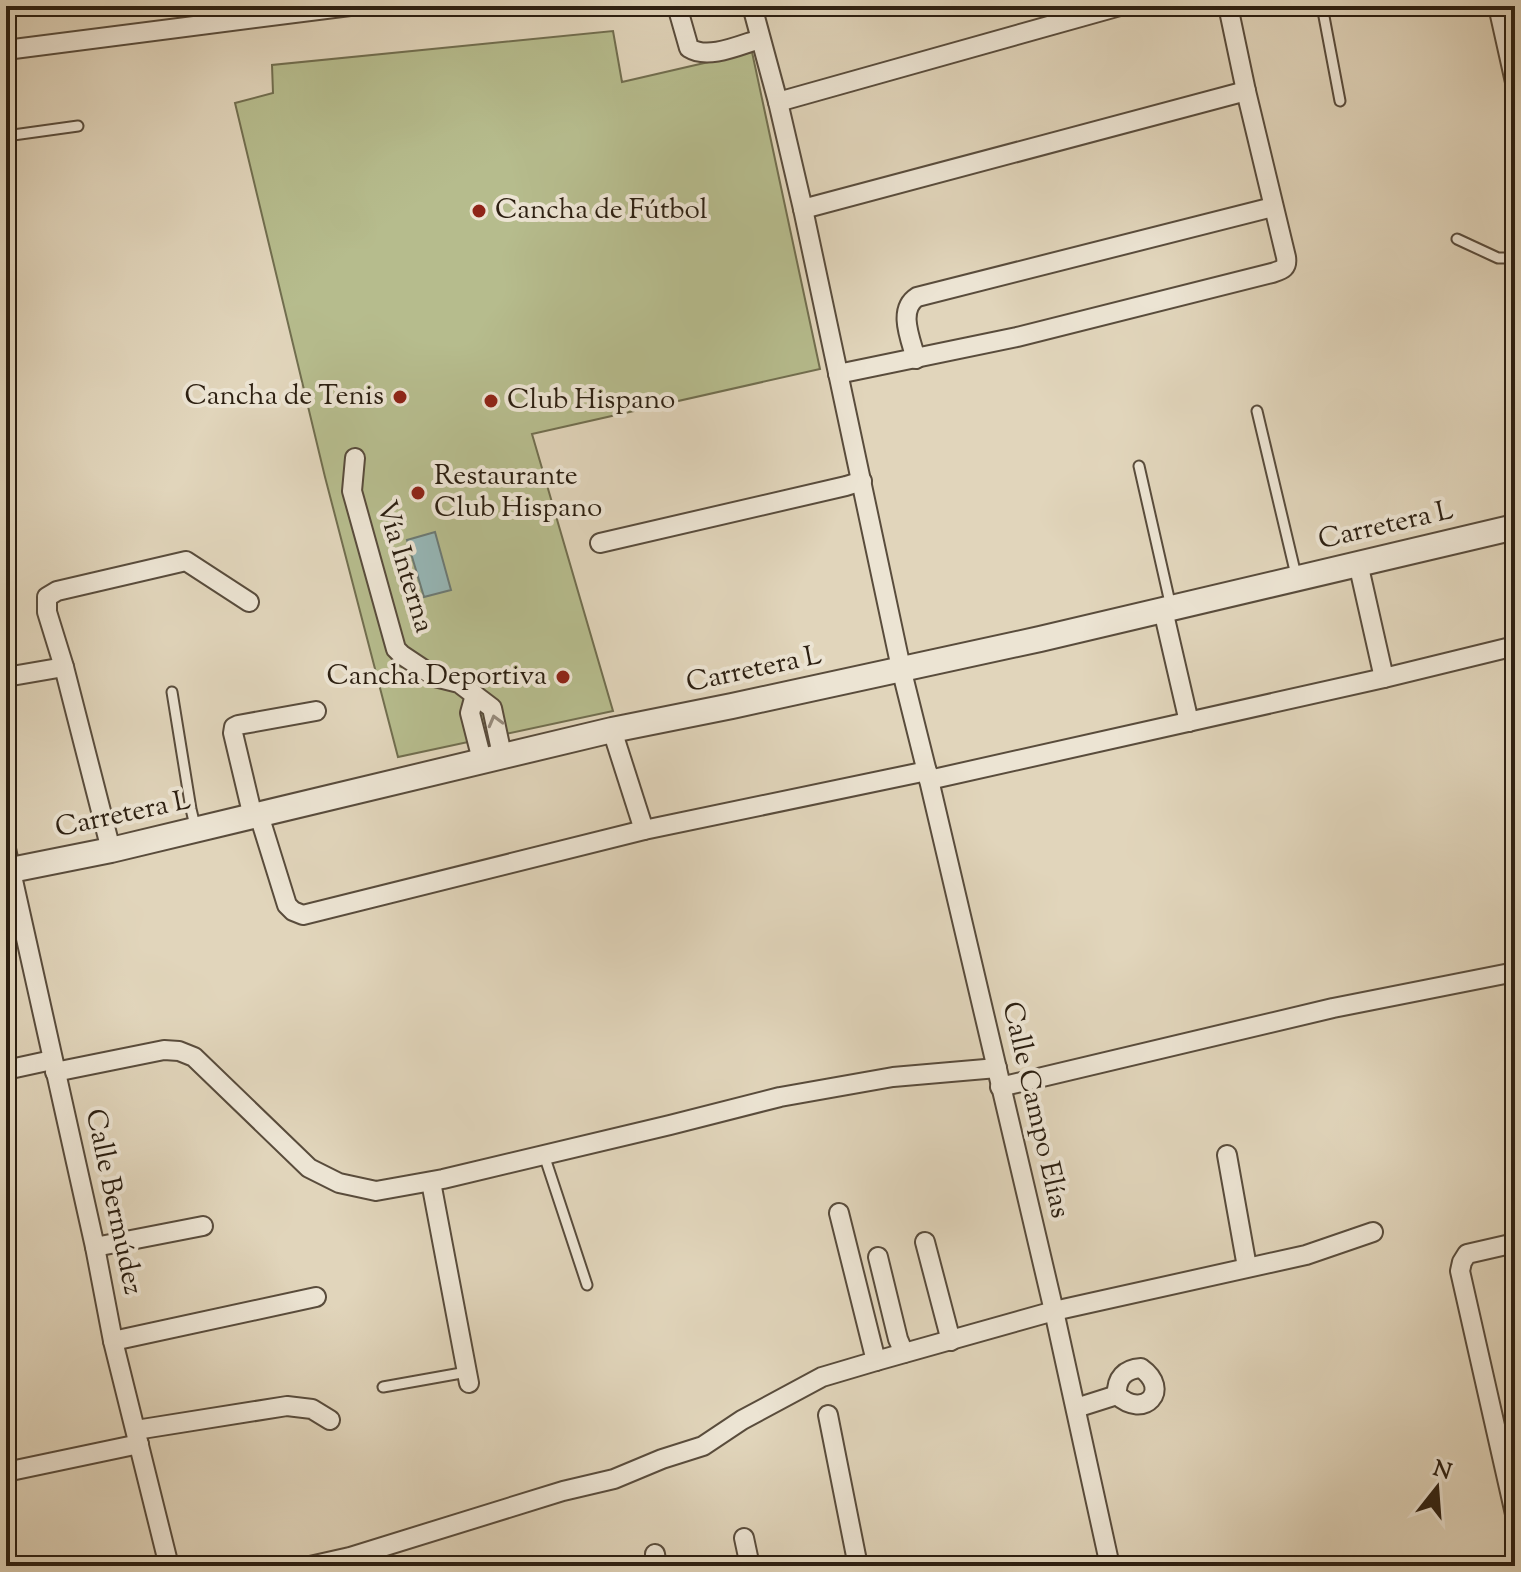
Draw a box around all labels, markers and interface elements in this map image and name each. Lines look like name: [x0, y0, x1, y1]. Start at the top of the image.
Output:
place label: Cancha de Fútbol: [495, 191, 708, 231]
marker: Cancha de Fútbol: [470, 202, 488, 220]
place label: Cancha de Tenis: [184, 377, 384, 417]
place label: Club Hispano: [507, 381, 675, 421]
marker: Cancha de Tenis: [391, 388, 409, 406]
marker: Club Hispano: [482, 392, 500, 410]
place label: Restaurante Club Hispano: [434, 457, 602, 529]
marker: Restaurante Club Hispano: [409, 484, 427, 502]
street label: Carretera L: [1315, 491, 1458, 561]
street label: Vía Interna: [365, 496, 443, 638]
street label: Carretera L: [683, 636, 826, 704]
place label: Cancha Deportiva: [327, 657, 547, 697]
marker: Cancha Deportiva: [554, 668, 572, 686]
one-way arrow: [487, 715, 504, 729]
street label: Carretera L: [52, 781, 195, 849]
street label: Calle Campo Elías: [991, 998, 1079, 1222]
street label: Calle Bermúdez: [74, 1105, 152, 1299]
north arrow: [1397, 1448, 1477, 1528]
text: N: [1429, 1454, 1455, 1490]

